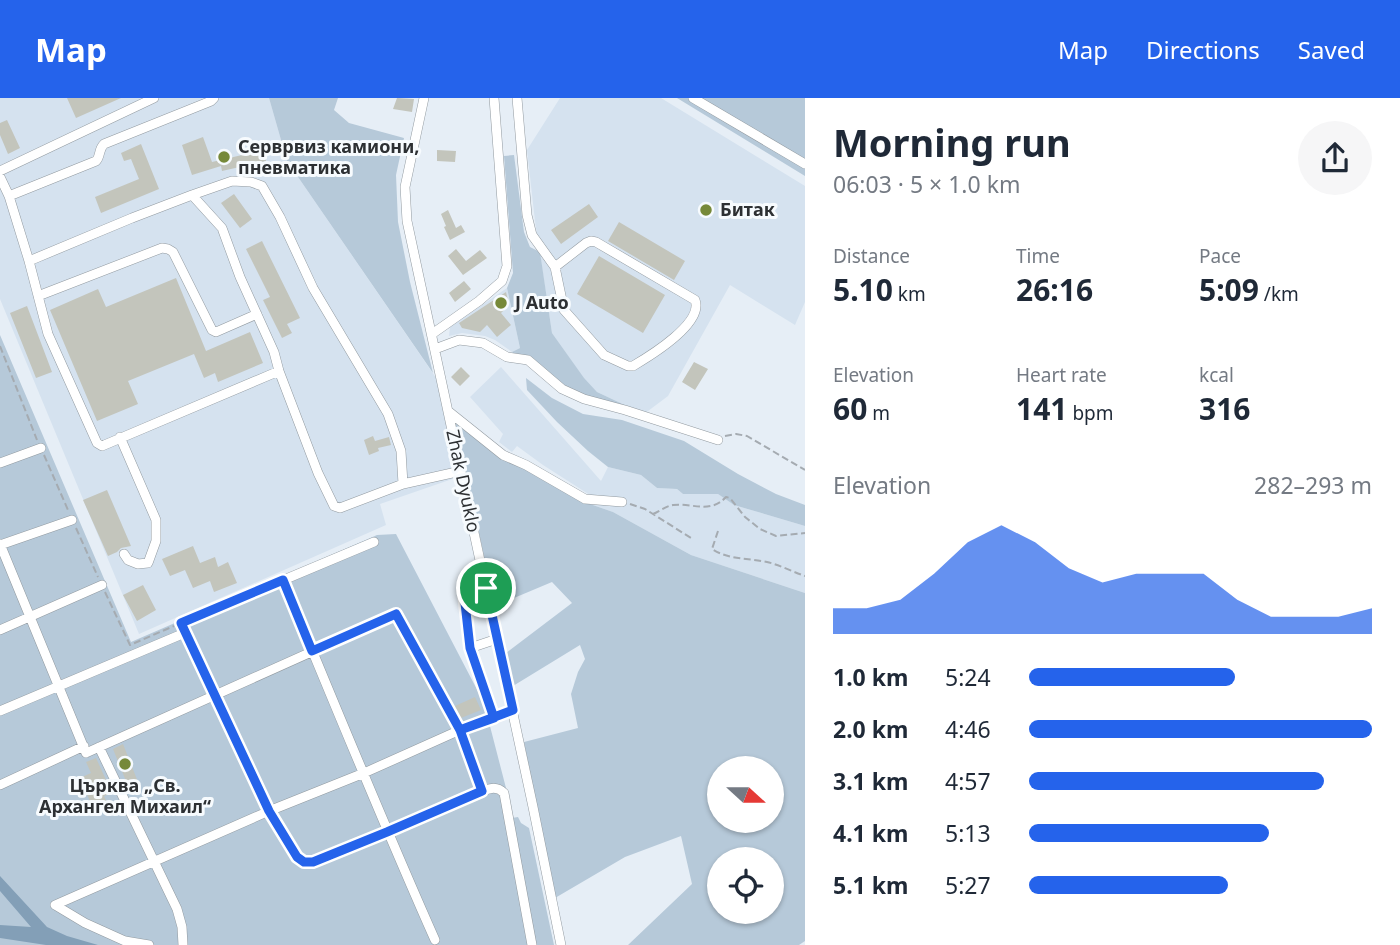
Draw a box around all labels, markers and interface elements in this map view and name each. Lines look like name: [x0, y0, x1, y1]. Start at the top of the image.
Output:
text: Map: [35, 27, 107, 72]
text: Map: [1058, 33, 1108, 66]
text: Directions: [1146, 33, 1260, 66]
text: Saved: [1298, 33, 1365, 66]
text: Morning run: [833, 116, 1071, 168]
button: share: [1298, 121, 1372, 195]
place label: Серврвиз камиони, пневматика: [238, 134, 419, 179]
marker: Серврвиз камиони, пневматика: [216, 149, 232, 165]
text: 06:03 · 5 × 1.0 km: [833, 168, 1020, 200]
place label: Битак: [720, 197, 775, 221]
marker: Битак: [698, 202, 714, 218]
text: Distance: [833, 243, 910, 269]
text: Time: [1016, 243, 1060, 269]
text: Pace: [1199, 243, 1241, 269]
text: 5.10: [833, 269, 893, 310]
text: 26:16: [1016, 269, 1093, 310]
text: 5:09: [1199, 269, 1259, 310]
text: km: [893, 281, 926, 307]
text: /km: [1259, 281, 1299, 307]
place label: J Auto: [513, 290, 569, 314]
marker: J Auto: [493, 295, 509, 311]
text: Elevation: [833, 362, 914, 388]
text: Heart rate: [1016, 362, 1107, 388]
text: kcal: [1199, 362, 1234, 388]
text: 60: [833, 388, 867, 429]
text: 141: [1016, 388, 1067, 429]
text: 316: [1199, 388, 1250, 429]
text: m: [867, 400, 890, 426]
text: bpm: [1067, 400, 1114, 426]
street label: Zhak Dyuklo: [441, 427, 487, 534]
text: Elevation: [833, 469, 931, 501]
text: 282–293 m: [1254, 469, 1372, 501]
pin: [456, 558, 516, 618]
icon: arrive: [467, 569, 505, 607]
text: 1.0 km: [833, 661, 908, 693]
text: 5:24: [945, 661, 991, 693]
text: 2.0 km: [833, 713, 908, 745]
text: 4:46: [945, 713, 991, 745]
marker: Църква „Св. Архангел Михаил“: [117, 756, 133, 772]
north arrow: [707, 756, 784, 833]
map controls: [707, 756, 784, 924]
text: 3.1 km: [833, 765, 908, 797]
text: 4:57: [945, 765, 991, 797]
place label: Църква „Св. Архангел Михаил“: [39, 773, 211, 818]
text: 4.1 km: [833, 817, 908, 849]
text: 5:13: [945, 817, 991, 849]
button: locate: [707, 847, 784, 924]
text: 5.1 km: [833, 869, 908, 901]
text: 5:27: [945, 869, 991, 901]

